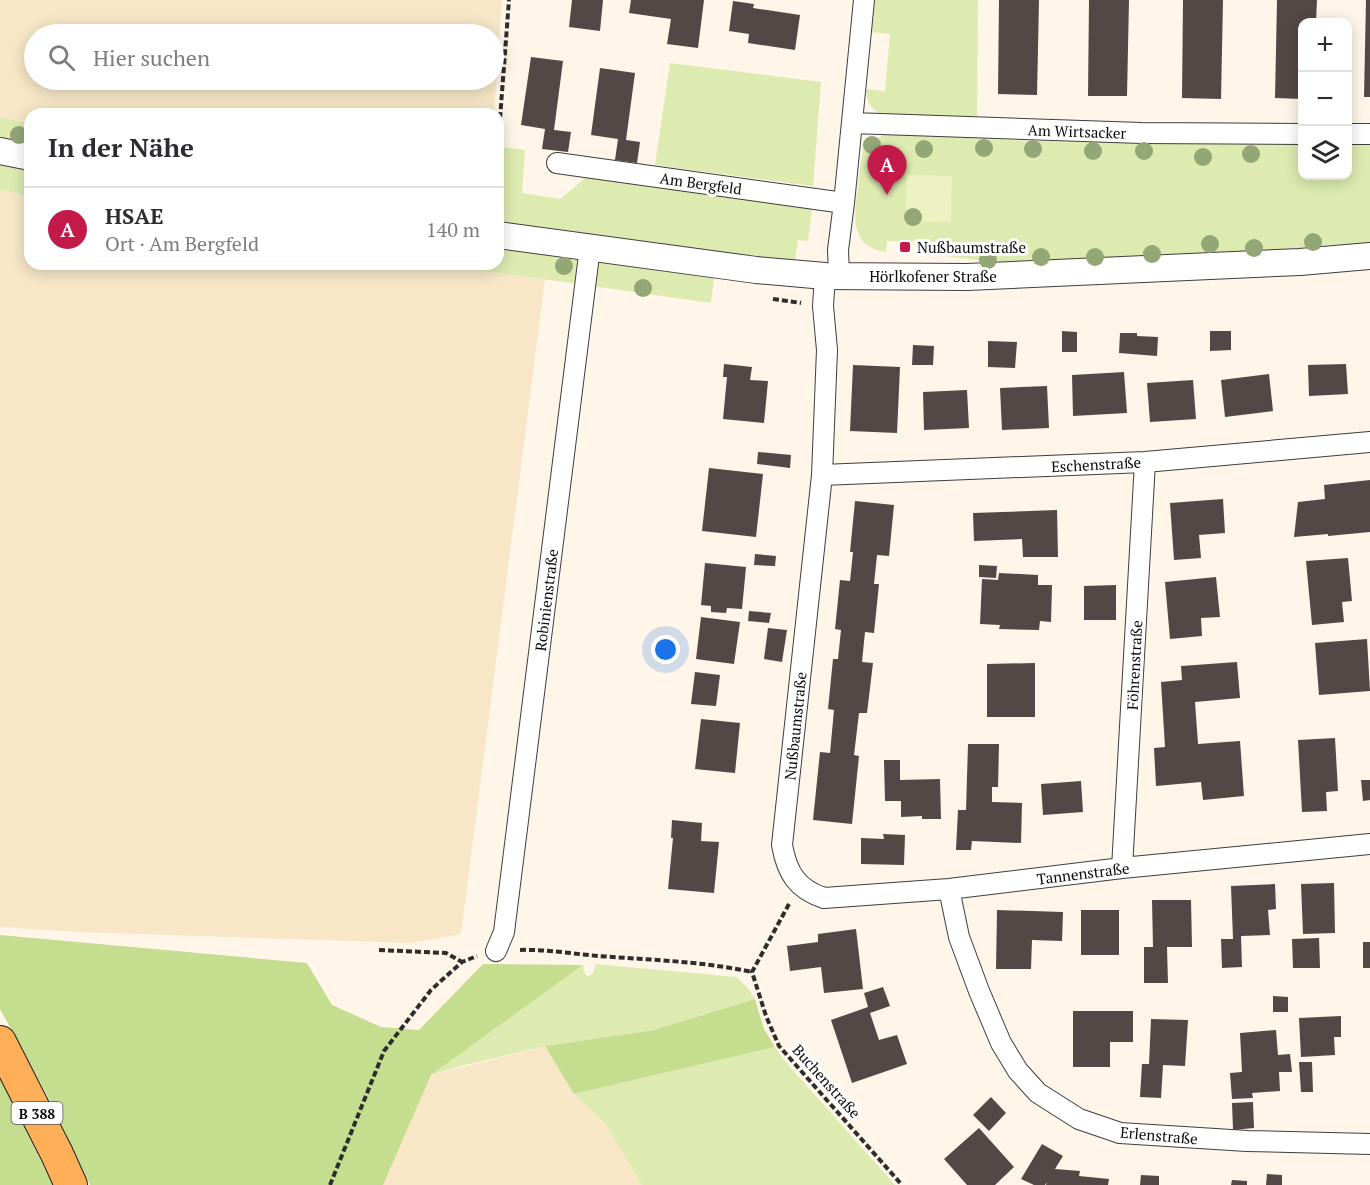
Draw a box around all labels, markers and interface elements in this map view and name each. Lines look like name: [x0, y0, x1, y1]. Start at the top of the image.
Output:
map controls: [1298, 18, 1352, 180]
button: +: [1298, 18, 1352, 72]
search box: [24, 24, 504, 90]
icon: search: [45, 41, 78, 74]
text: Hier suchen: [93, 43, 210, 72]
button: −: [1298, 72, 1352, 126]
street label: Am Wirtsacker: [1027, 119, 1127, 143]
button: layers: [1298, 126, 1352, 180]
text: In der Nähe: [48, 130, 194, 164]
pin: A: [868, 146, 906, 195]
street label: Am Bergfeld: [659, 167, 743, 199]
text: HSAE: [105, 201, 164, 230]
text: A: [60, 216, 75, 243]
text: 140 m: [426, 216, 480, 243]
text: Ort · Am Bergfeld: [105, 230, 259, 257]
place label: Nußbaumstraße: [917, 237, 1026, 257]
marker: Nußbaumstraße: [898, 240, 912, 254]
street label: Hörlkofener Straße: [869, 266, 997, 286]
street label: Eschenstraße: [1051, 452, 1141, 476]
street label: Robinienstraße: [530, 548, 562, 652]
street label: Föhrenstraße: [1122, 620, 1146, 710]
your location: [651, 635, 680, 664]
street label: Nußbaumstraße: [779, 671, 811, 781]
street label: Tannenstraße: [1036, 857, 1130, 889]
street label: Buchenstraße: [789, 1040, 865, 1122]
road number: B 388: [12, 1102, 63, 1124]
street label: Erlenstraße: [1119, 1122, 1199, 1148]

